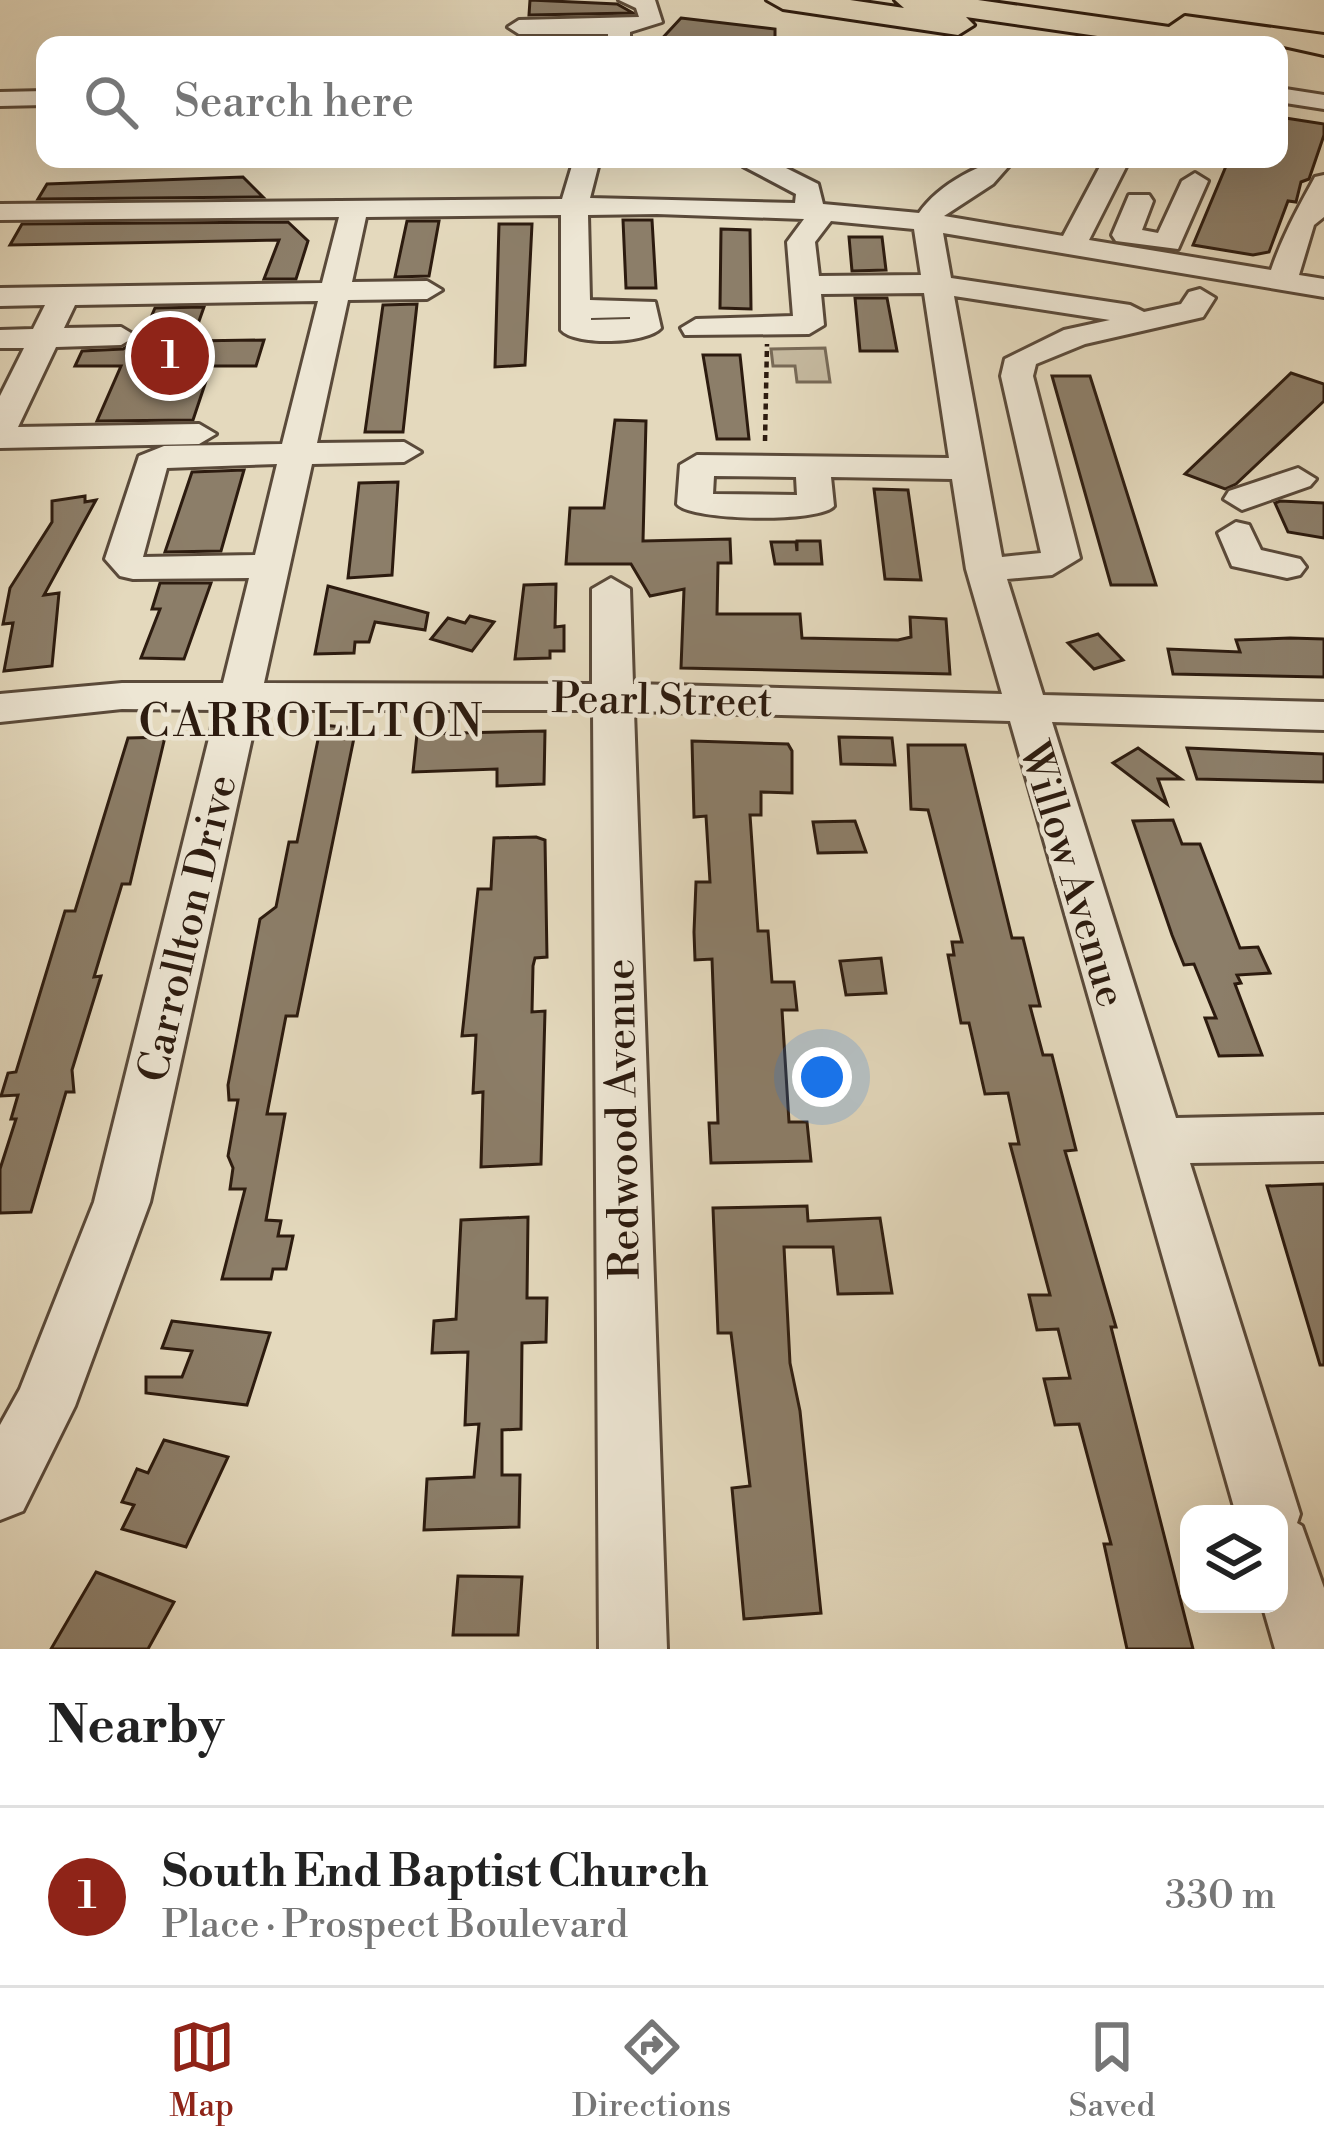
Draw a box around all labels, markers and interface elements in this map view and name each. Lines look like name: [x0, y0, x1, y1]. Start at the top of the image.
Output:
search box: [36, 36, 1288, 168]
icon: search: [78, 69, 144, 135]
text: Search here: [174, 74, 414, 131]
pin: 1: [131, 311, 209, 401]
street label: Pearl Street: [551, 673, 773, 730]
district label: CARROLLTON: [139, 694, 485, 751]
street label: Willow Avenue: [1006, 734, 1137, 1014]
street label: Carrollton Drive: [127, 770, 250, 1087]
street label: Redwood Avenue: [594, 958, 653, 1280]
your location: [792, 1047, 852, 1107]
map controls: [1180, 1505, 1288, 1613]
button: layers: [1180, 1505, 1288, 1613]
text: Nearby: [48, 1695, 224, 1759]
text: South End Baptist Church: [162, 1844, 709, 1901]
text: 1: [78, 1872, 96, 1921]
text: 330 m: [1165, 1872, 1276, 1921]
text: Place · Prospect Boulevard: [162, 1901, 628, 1950]
tab: Map: [169, 2014, 235, 2127]
tab: Directions: [572, 2014, 731, 2127]
tab: Saved: [1069, 2014, 1155, 2127]

